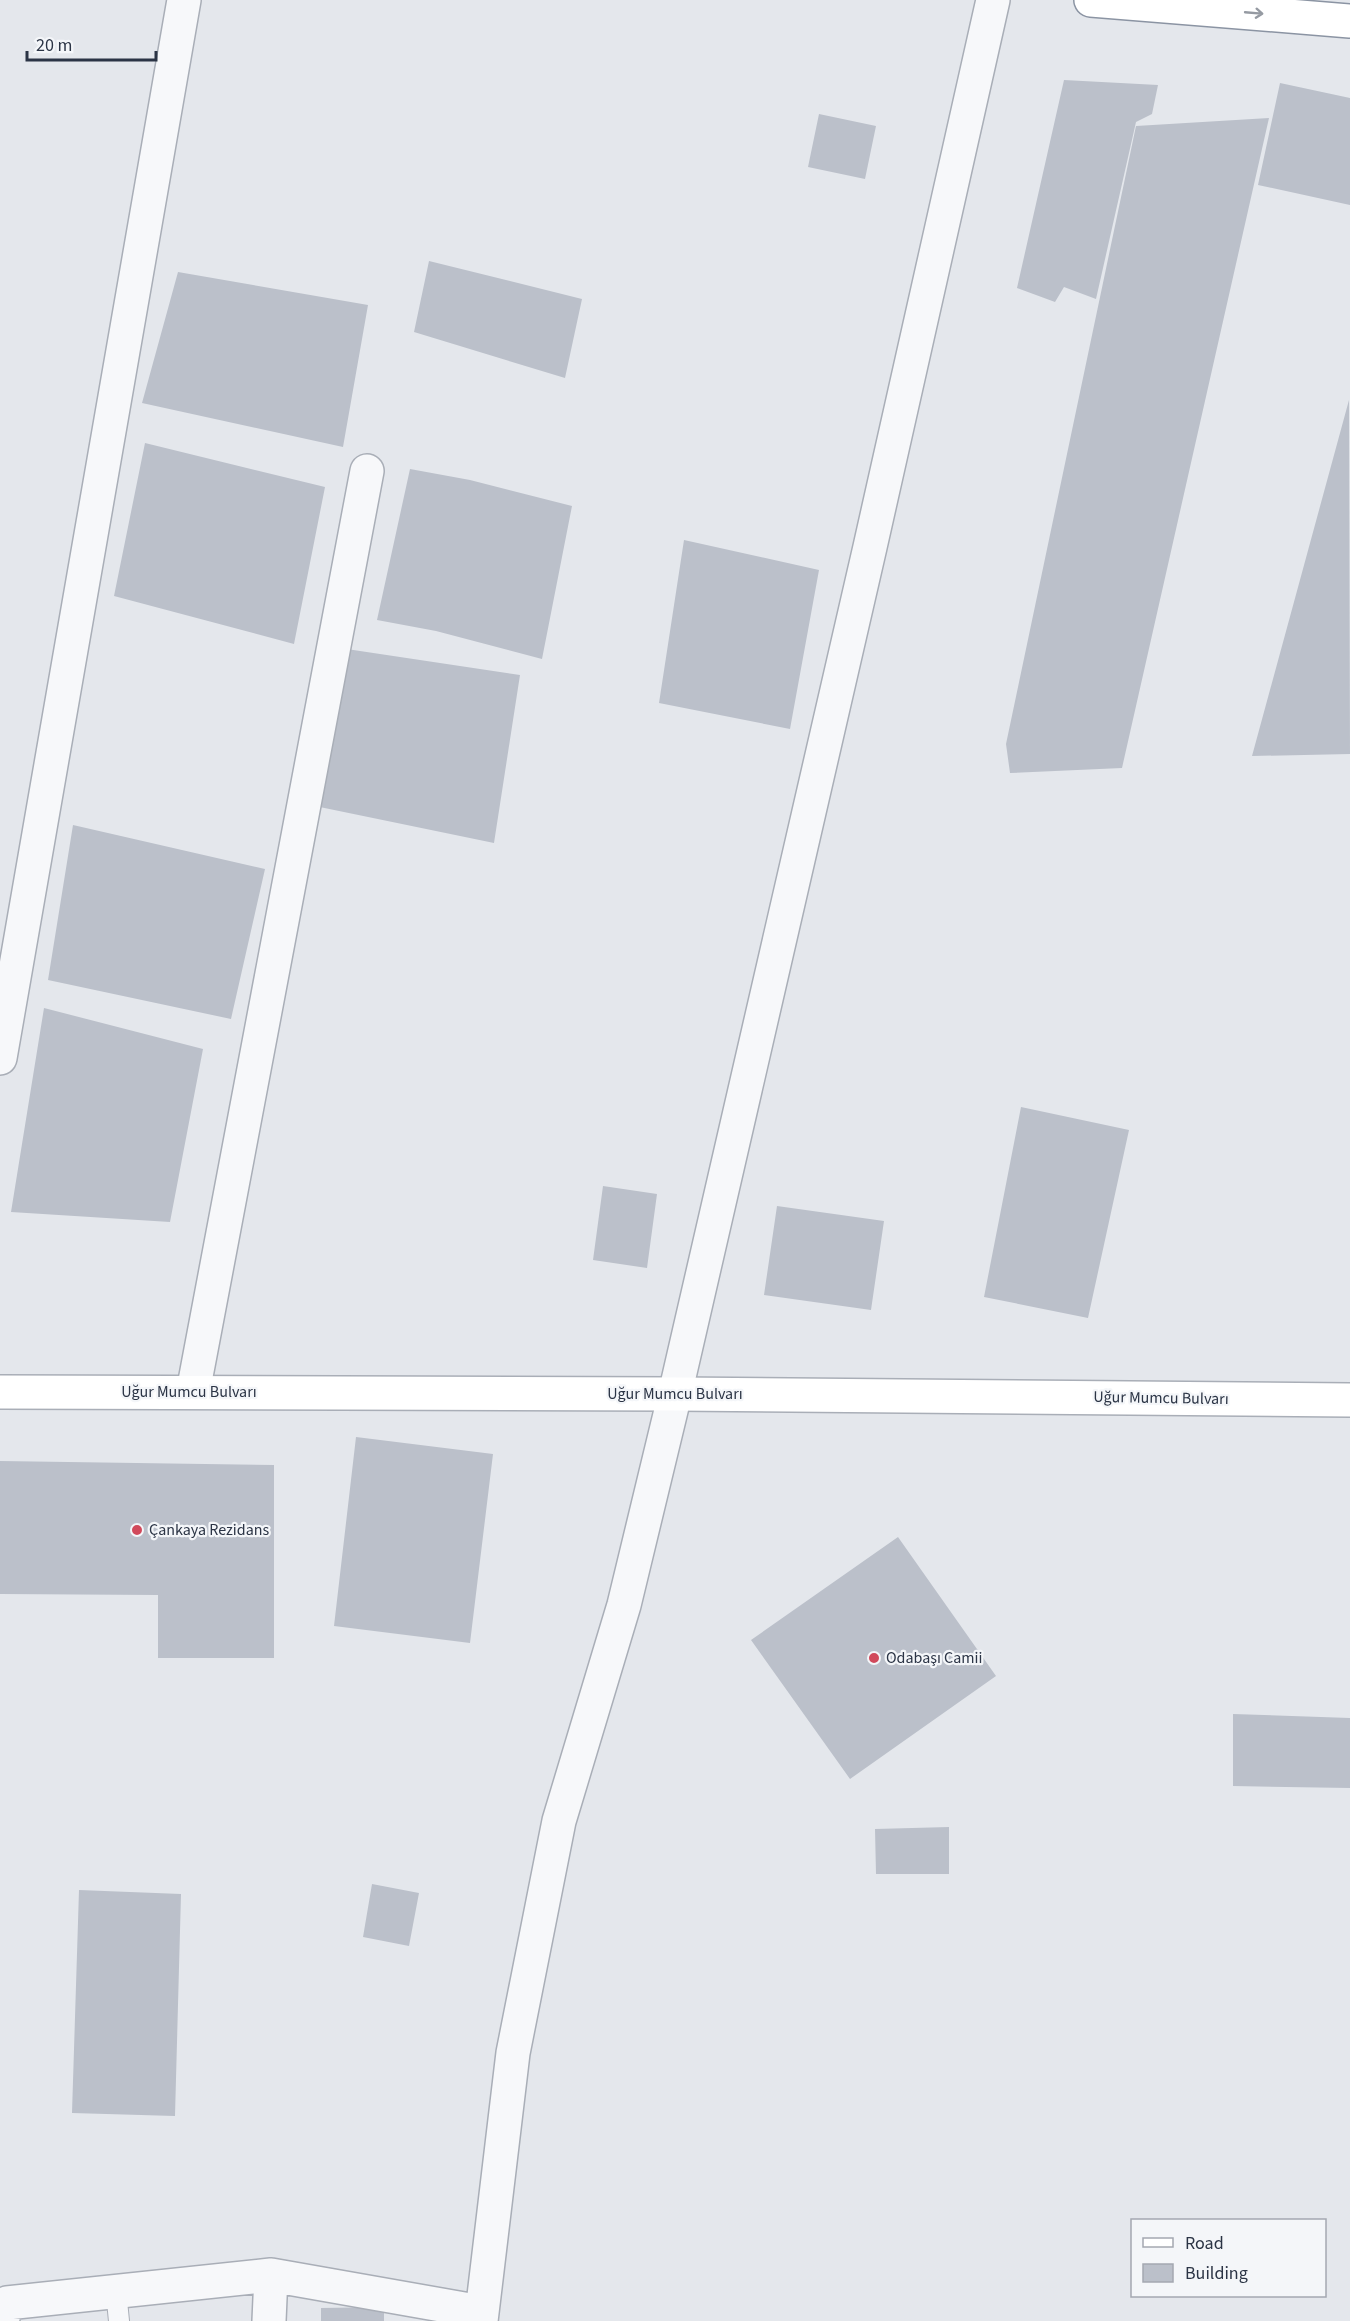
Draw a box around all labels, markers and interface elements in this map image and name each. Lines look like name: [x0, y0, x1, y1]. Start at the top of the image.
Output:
one-way arrow: [1243, 8, 1263, 19]
scale bar: [27, 24, 156, 62]
text: 20 m: [36, 33, 72, 58]
street label: Uğur Mumcu Bulvarı: [121, 1381, 257, 1403]
street label: Uğur Mumcu Bulvarı: [607, 1383, 743, 1405]
street label: Uğur Mumcu Bulvarı: [1093, 1386, 1229, 1410]
place label: Çankaya Rezidans: [149, 1519, 270, 1541]
marker: Çankaya Rezidans: [130, 1523, 144, 1537]
place label: Odabaşı Camii: [886, 1647, 982, 1669]
marker: Odabaşı Camii: [867, 1651, 881, 1665]
legend: [1131, 2219, 1326, 2297]
text: Road: [1185, 2231, 1224, 2256]
text: Building: [1185, 2261, 1248, 2286]

